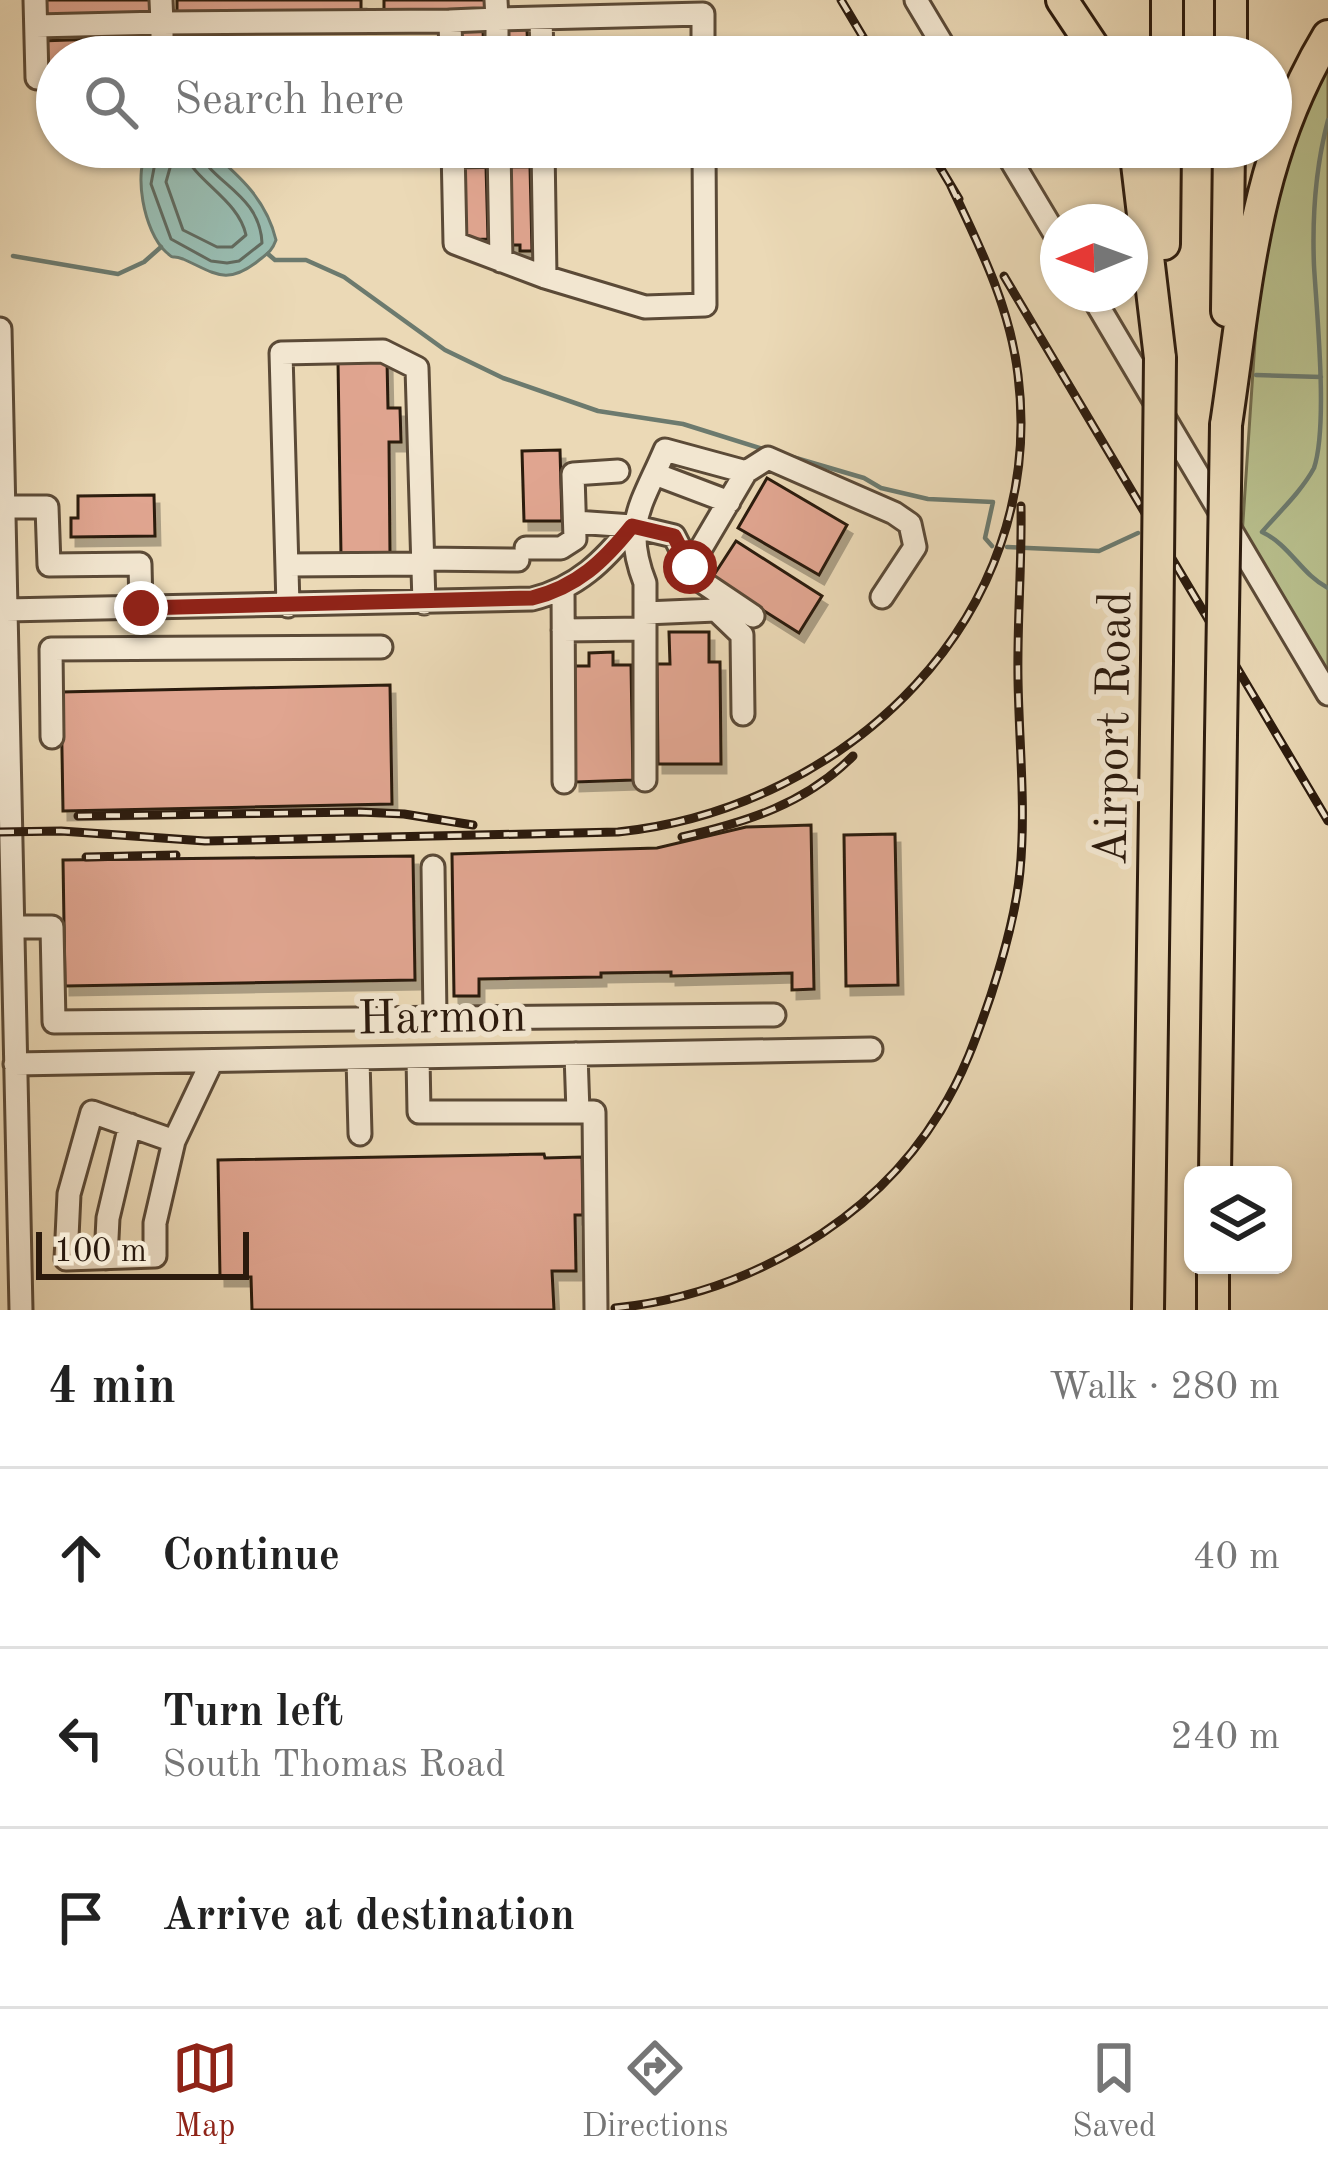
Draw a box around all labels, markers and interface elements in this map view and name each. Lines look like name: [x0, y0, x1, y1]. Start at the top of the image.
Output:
search box: [36, 36, 1292, 168]
icon: search: [78, 69, 144, 135]
text: Search here: [174, 79, 404, 124]
north arrow: [1040, 204, 1148, 312]
route start: [663, 540, 717, 594]
route end: [114, 581, 168, 635]
street label: Airport Road: [1089, 590, 1141, 866]
street label: Harmon: [357, 994, 527, 1044]
map controls: [1184, 1166, 1292, 1274]
button: layers: [1184, 1166, 1292, 1274]
scale bar: [36, 1226, 249, 1279]
text: 100 m: [54, 1236, 147, 1269]
text: 4 min: [48, 1363, 176, 1414]
text: Walk · 280 m: [1049, 1368, 1280, 1407]
icon: ahead: [48, 1525, 114, 1591]
text: Continue: [162, 1535, 340, 1580]
text: 40 m: [1193, 1538, 1280, 1577]
text: Turn left: [162, 1691, 343, 1736]
icon: left: [48, 1705, 114, 1771]
text: 240 m: [1170, 1718, 1280, 1757]
text: South Thomas Road: [162, 1746, 506, 1785]
icon: arrive: [48, 1885, 114, 1951]
text: Arrive at destination: [162, 1895, 575, 1940]
tab: Map: [172, 2035, 238, 2148]
tab: Directions: [582, 2035, 728, 2148]
tab: Saved: [1072, 2035, 1156, 2148]

